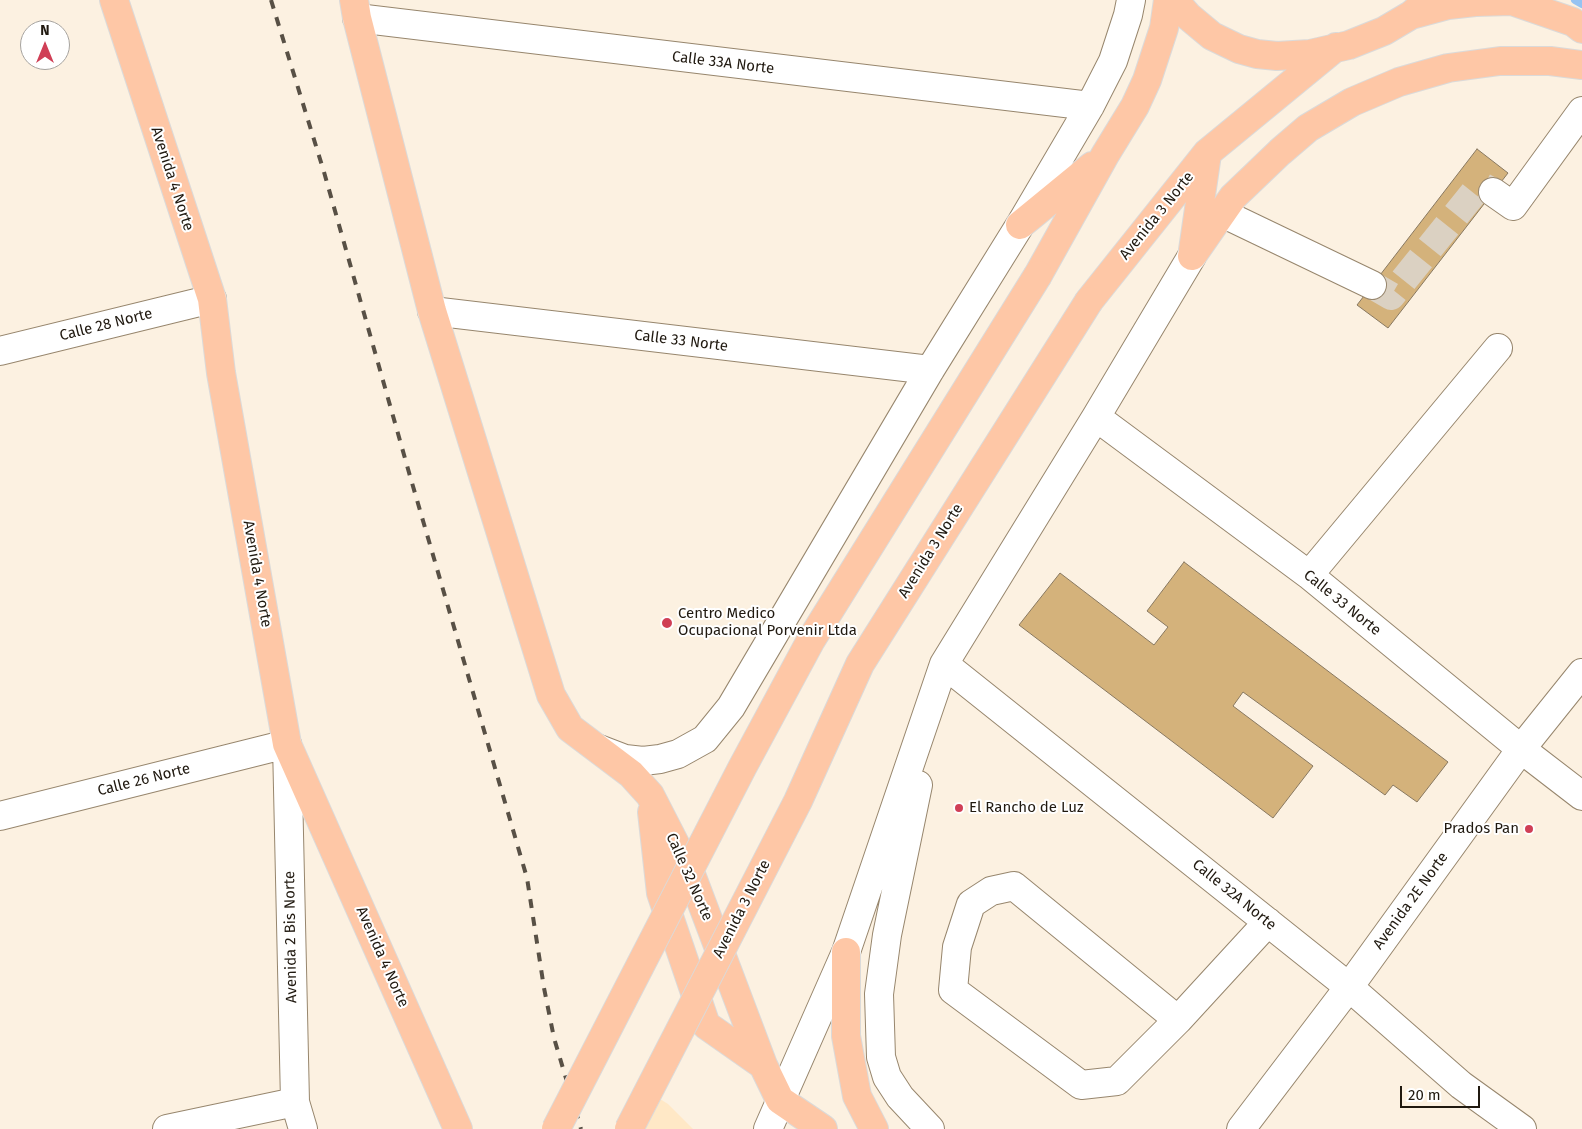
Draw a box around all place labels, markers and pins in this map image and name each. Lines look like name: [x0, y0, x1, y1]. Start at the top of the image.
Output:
place label: Centro Medico Ocupacional Porvenir Ltda: [678, 605, 857, 640]
marker: Centro Medico Ocupacional Porvenir Ltda: [660, 616, 674, 630]
place label: El Rancho de Luz: [969, 799, 1084, 817]
marker: El Rancho de Luz: [953, 802, 965, 814]
place label: Prados Pan: [1444, 820, 1519, 838]
marker: Prados Pan: [1523, 823, 1535, 835]

